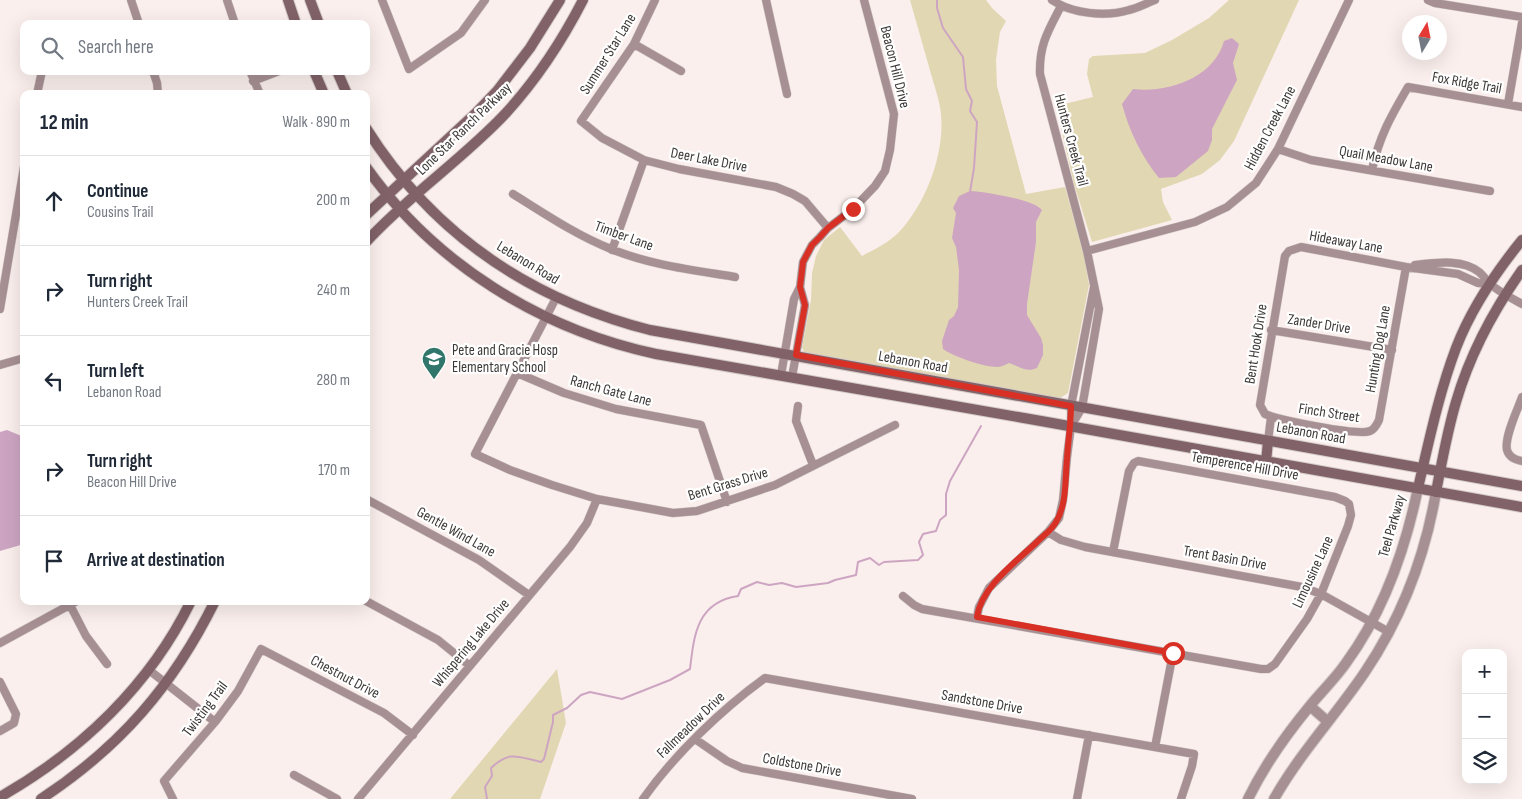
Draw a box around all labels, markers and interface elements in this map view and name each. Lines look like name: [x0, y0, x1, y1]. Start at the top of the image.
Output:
street label: Summer Star Lane: [576, 10, 640, 98]
north arrow: [1402, 15, 1447, 60]
search box: [20, 20, 370, 75]
street label: Beacon Hill Drive: [876, 24, 914, 110]
icon: search: [38, 34, 66, 62]
text: Search here: [78, 36, 154, 59]
street label: Fox Ridge Trail: [1431, 68, 1503, 98]
street label: Lone Star Ranch Parkway: [412, 79, 516, 179]
street label: Hidden Creek Lane: [1240, 82, 1300, 174]
street label: Hunters Creek Trail: [1050, 92, 1092, 188]
text: 12 min: [40, 110, 88, 135]
text: Walk · 890 m: [282, 113, 350, 132]
street label: Quail Meadow Lane: [1338, 141, 1434, 177]
street label: Deer Lake Drive: [669, 143, 749, 177]
text: Continue: [87, 180, 148, 203]
icon: ahead: [40, 187, 68, 215]
text: 200 m: [316, 191, 350, 210]
route end: [842, 198, 865, 221]
text: Cousins Trail: [87, 203, 154, 222]
street label: Timber Lane: [592, 217, 656, 255]
street label: Hideaway Lane: [1308, 226, 1384, 258]
street label: Lebanon Road: [493, 237, 563, 289]
text: Turn right: [87, 270, 152, 293]
icon: right: [40, 277, 68, 305]
text: 240 m: [317, 281, 350, 300]
text: Hunters Creek Trail: [87, 293, 188, 312]
street label: Bent Hook Drive: [1240, 303, 1272, 385]
street label: Hunting Dog Lane: [1361, 304, 1395, 394]
street label: Zander Drive: [1286, 310, 1352, 338]
place label: Pete and Gracie Hosp Elementary School: [452, 341, 558, 377]
school or university icon: Pete and Gracie Hosp Elementary School: [421, 346, 447, 380]
street label: Lebanon Road: [877, 347, 949, 377]
text: Turn left: [87, 360, 144, 383]
icon: left: [40, 367, 68, 395]
text: 280 m: [316, 371, 350, 390]
street label: Ranch Gate Lane: [568, 371, 654, 411]
text: Lebanon Road: [87, 383, 162, 402]
street label: Finch Street: [1297, 399, 1361, 427]
street label: Lebanon Road: [1275, 418, 1347, 448]
street label: Temperence Hill Drive: [1190, 447, 1300, 485]
text: Turn right: [87, 450, 152, 473]
icon: right: [40, 457, 68, 485]
text: 170 m: [318, 461, 350, 480]
street label: Bent Grass Drive: [686, 463, 770, 505]
text: Beacon Hill Drive: [87, 473, 177, 492]
street label: Teel Parkway: [1374, 492, 1410, 559]
street label: Gentle Wind Lane: [413, 503, 499, 561]
street label: Limousine Lane: [1288, 533, 1338, 611]
street label: Trent Basin Drive: [1182, 541, 1268, 575]
icon: arrive: [40, 547, 68, 575]
text: Arrive at destination: [87, 549, 225, 572]
street label: Whispering Lake Drive: [428, 595, 514, 691]
route start: [1162, 642, 1185, 665]
map controls: [1462, 649, 1507, 784]
button: +: [1462, 649, 1507, 694]
street label: Chestnut Drive: [307, 651, 383, 703]
street label: Twisting Trail: [178, 678, 232, 740]
street label: Sandstone Drive: [940, 686, 1024, 718]
street label: Fallmeadow Drive: [653, 688, 729, 762]
button: −: [1462, 694, 1507, 739]
button: layers: [1462, 739, 1507, 784]
street label: Coldstone Drive: [761, 749, 843, 781]

